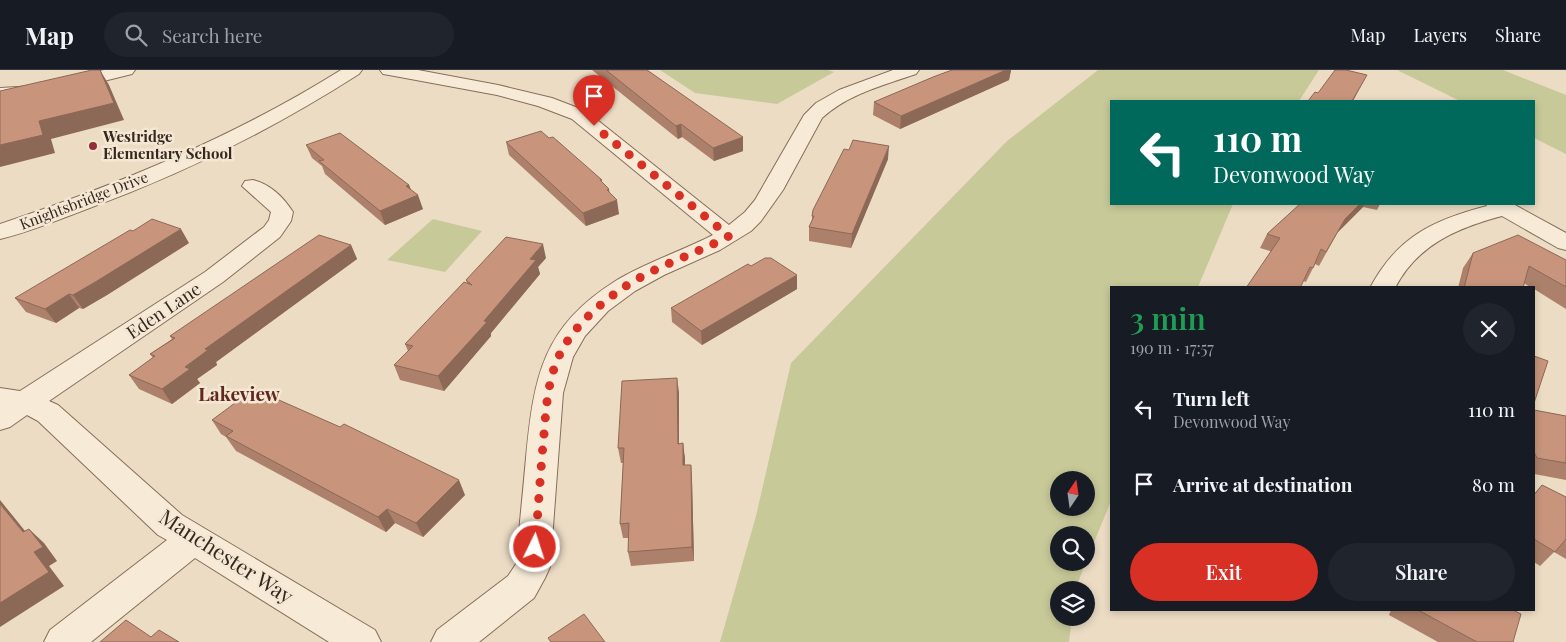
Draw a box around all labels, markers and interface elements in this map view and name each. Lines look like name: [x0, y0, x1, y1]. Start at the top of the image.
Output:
search box: [104, 12, 454, 57]
text: Map: [25, 19, 74, 51]
icon: search: [122, 21, 150, 49]
text: Search here: [162, 22, 262, 48]
text: Map: [1350, 23, 1385, 47]
text: Layers: [1413, 23, 1467, 47]
text: Share: [1495, 23, 1541, 47]
pin: [573, 75, 615, 126]
icon: arrive: [580, 82, 608, 110]
text: 110 m: [1213, 114, 1302, 161]
icon: left: [1130, 120, 1195, 185]
place label: Westridge Elementary School: [102, 126, 233, 163]
marker: Westridge Elementary School: [87, 140, 99, 152]
text: Devonwood Way: [1213, 159, 1375, 189]
street label: Knightsbridge Drive: [17, 166, 151, 234]
street label: Eden Lane: [121, 276, 205, 344]
text: 3 min: [1130, 298, 1206, 338]
button: close: [1463, 303, 1515, 355]
text: 190 m · 17:57: [1130, 337, 1214, 358]
district label: Lakeview: [198, 380, 280, 406]
text: Turn left: [1173, 385, 1250, 411]
icon: left: [1130, 395, 1158, 423]
text: 110 m: [1468, 396, 1515, 422]
text: Devonwood Way: [1173, 411, 1291, 432]
icon: arrive: [1130, 470, 1158, 498]
north arrow: [1050, 471, 1095, 516]
map controls: [1050, 471, 1095, 626]
text: Arrive at destination: [1173, 471, 1353, 497]
text: 80 m: [1472, 471, 1515, 497]
street label: Manchester Way: [155, 502, 300, 609]
position arrow: [508, 520, 560, 572]
button: search: [1050, 526, 1095, 571]
button: Exit: [1130, 543, 1318, 601]
button: Share: [1328, 543, 1515, 601]
button: layers: [1050, 581, 1095, 626]

